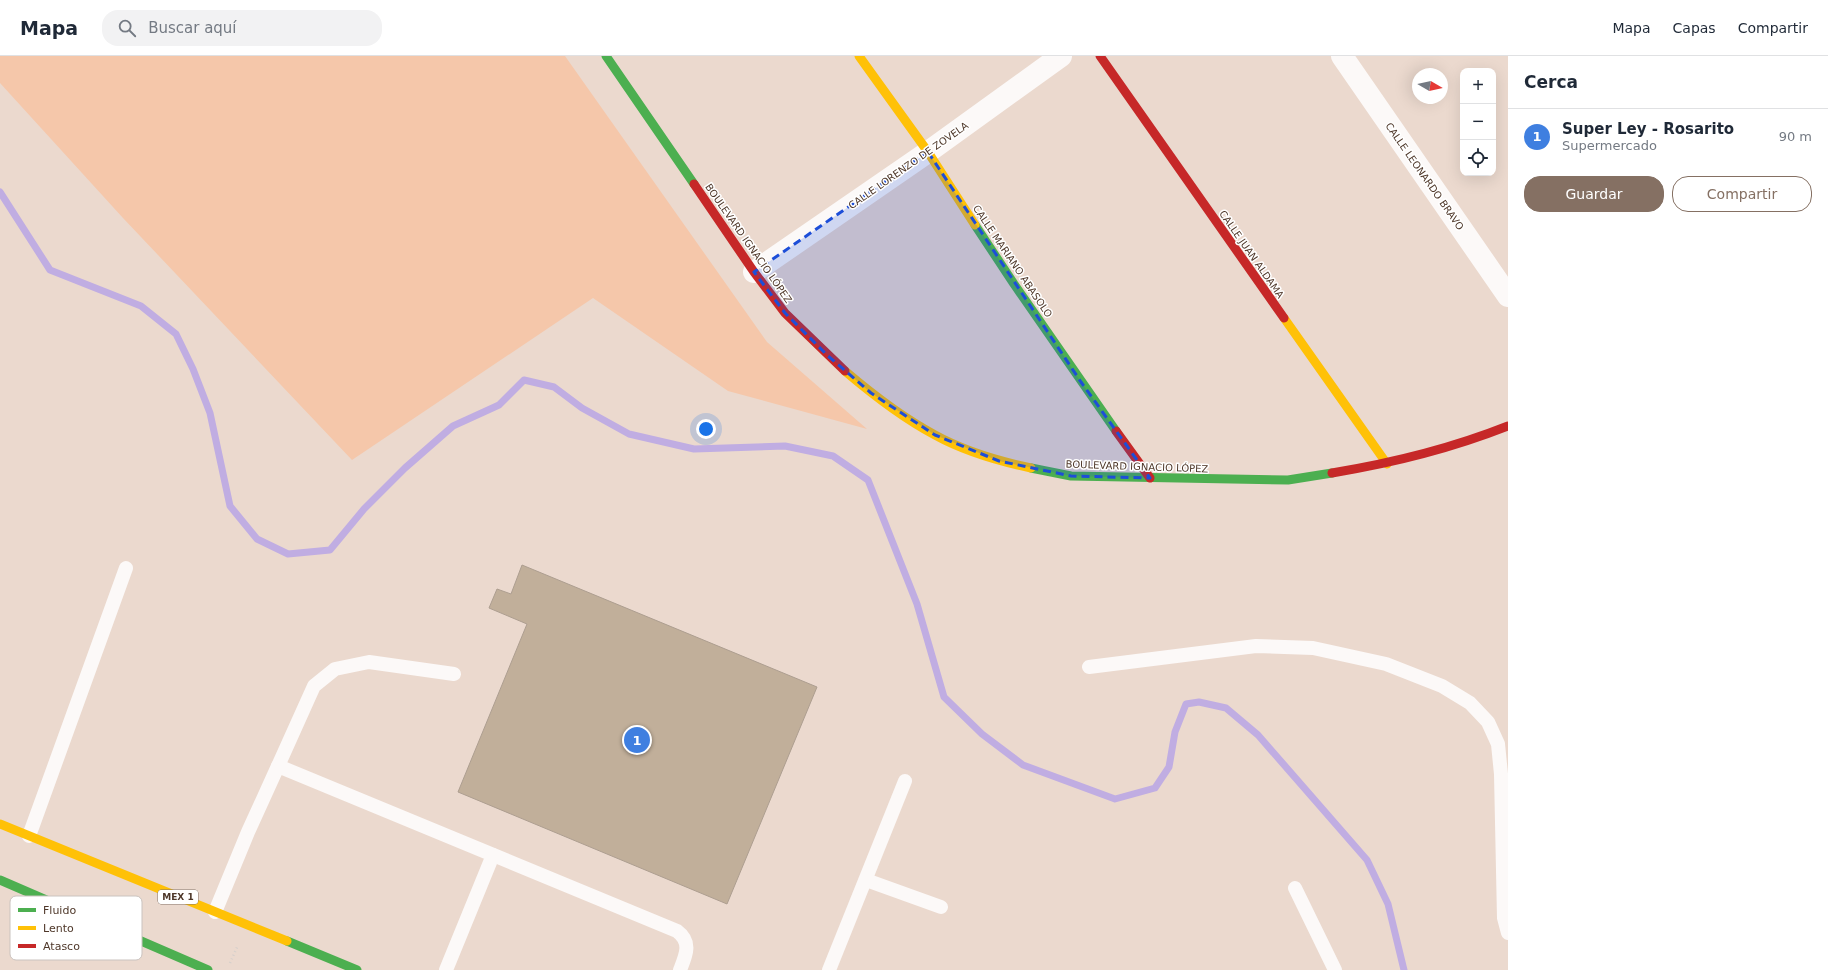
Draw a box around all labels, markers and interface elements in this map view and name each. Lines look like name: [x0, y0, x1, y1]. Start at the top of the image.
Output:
search box: [102, 10, 382, 46]
text: Mapa: [20, 17, 78, 39]
icon: search: [116, 17, 138, 39]
text: Buscar aquí: [148, 19, 237, 37]
text: Mapa: [1612, 20, 1651, 36]
text: Capas: [1673, 20, 1716, 36]
text: Compartir: [1738, 20, 1808, 36]
north arrow: [1412, 68, 1448, 104]
map controls: [1460, 68, 1496, 176]
button: +: [1460, 68, 1496, 104]
text: Cerca: [1524, 72, 1578, 92]
button: −: [1460, 104, 1496, 140]
street label: CALLE LORENZO DE ZOVELA: [846, 120, 970, 211]
text: Super Ley - Rosarito: [1562, 120, 1734, 138]
street label: CALLE LEONARDO BRAVO: [1383, 121, 1466, 232]
text: 1: [1532, 129, 1542, 144]
text: 90 m: [1779, 129, 1812, 144]
text: Supermercado: [1562, 138, 1657, 153]
button: locate: [1460, 140, 1496, 176]
button: Guardar: [1524, 176, 1664, 212]
button: Compartir: [1672, 176, 1812, 212]
street label: BOULEVARD IGNACIO LÓPEZ: [703, 181, 795, 305]
street label: CALLE MARIANO ABASOLO: [971, 203, 1054, 320]
street label: CALLE JUAN ALDAMA: [1217, 208, 1286, 300]
your location: [696, 419, 716, 439]
street label: BOULEVARD IGNACIO LÓPEZ: [1065, 458, 1209, 474]
pin: 1: [624, 725, 650, 755]
road number: MEX 1: [158, 890, 198, 904]
legend: [10, 896, 142, 960]
text: Fluido: [43, 904, 76, 917]
text: Lento: [43, 922, 74, 935]
text: Atasco: [43, 940, 80, 953]

